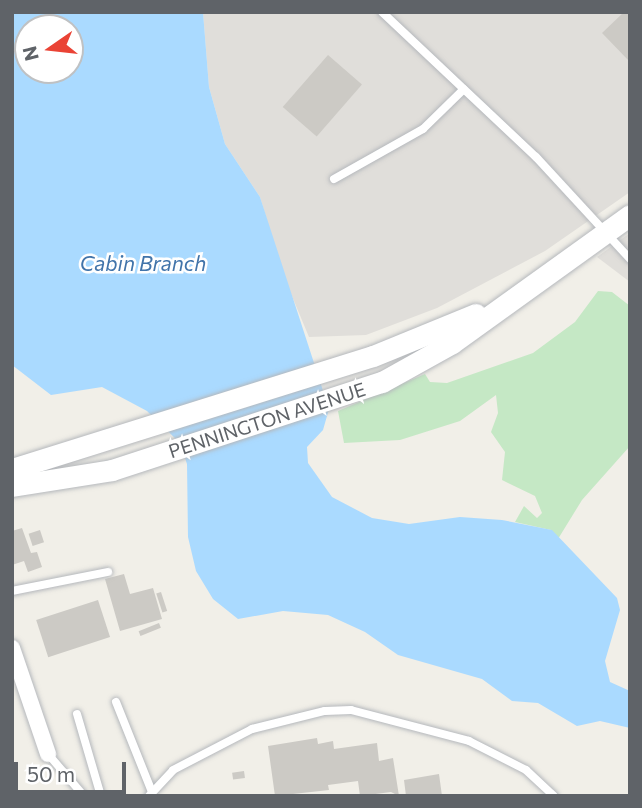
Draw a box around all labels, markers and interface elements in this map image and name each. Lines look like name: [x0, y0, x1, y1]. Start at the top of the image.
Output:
north arrow: [14, 14, 84, 84]
text: N: [17, 44, 43, 63]
water label: Cabin Branch: [80, 250, 206, 276]
street label: PENNINGTON AVENUE: [166, 377, 368, 463]
scale bar: [18, 748, 130, 792]
text: 50 m: [27, 761, 75, 786]

